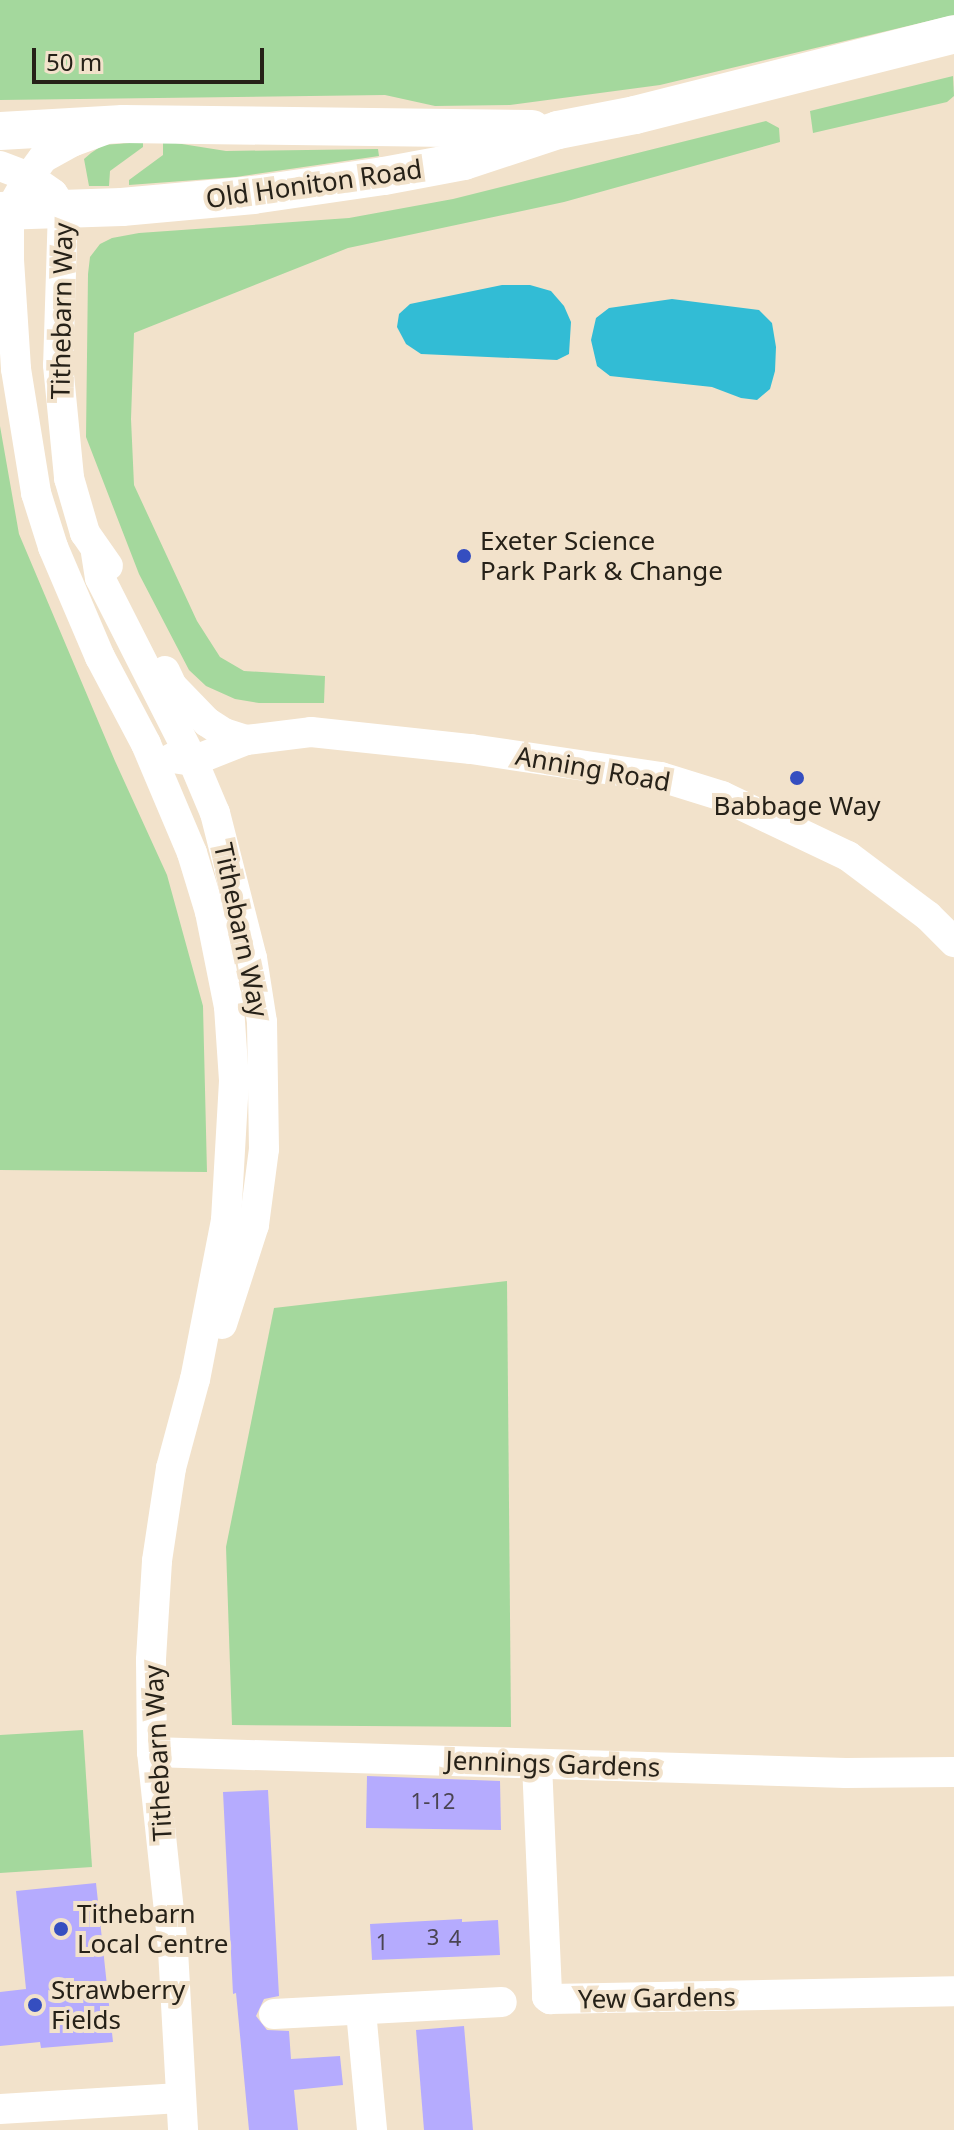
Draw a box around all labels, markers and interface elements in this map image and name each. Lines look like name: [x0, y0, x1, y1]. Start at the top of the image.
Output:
scale bar: [36, 32, 268, 82]
text: 50 m: [46, 45, 102, 78]
street label: Old Honiton Road: [204, 153, 424, 215]
street label: Tithebarn Way: [45, 222, 79, 400]
place label: Exeter Science Park Park & Change: [480, 525, 723, 586]
marker: Exeter Science Park Park & Change: [455, 547, 473, 565]
street label: Anning Road: [513, 740, 673, 798]
marker: Babbage Way: [788, 769, 806, 787]
place label: Babbage Way: [714, 790, 880, 822]
street label: Tithebarn Way: [207, 840, 275, 1020]
street label: Tithebarn Way: [138, 1664, 178, 1842]
street label: Jennings Gardens: [445, 1745, 661, 1783]
house number: 1-12: [411, 1788, 455, 1814]
place label: Tithebarn Local Centre: [77, 1898, 228, 1960]
marker: Tithebarn Local Centre: [52, 1920, 70, 1938]
house number: 3: [427, 1924, 439, 1950]
house number: 4: [449, 1925, 461, 1951]
house number: 1: [376, 1929, 388, 1955]
place label: Strawberry Fields: [51, 1974, 185, 2036]
street label: Yew Gardens: [578, 1981, 736, 2015]
marker: Strawberry Fields: [26, 1996, 44, 2014]

